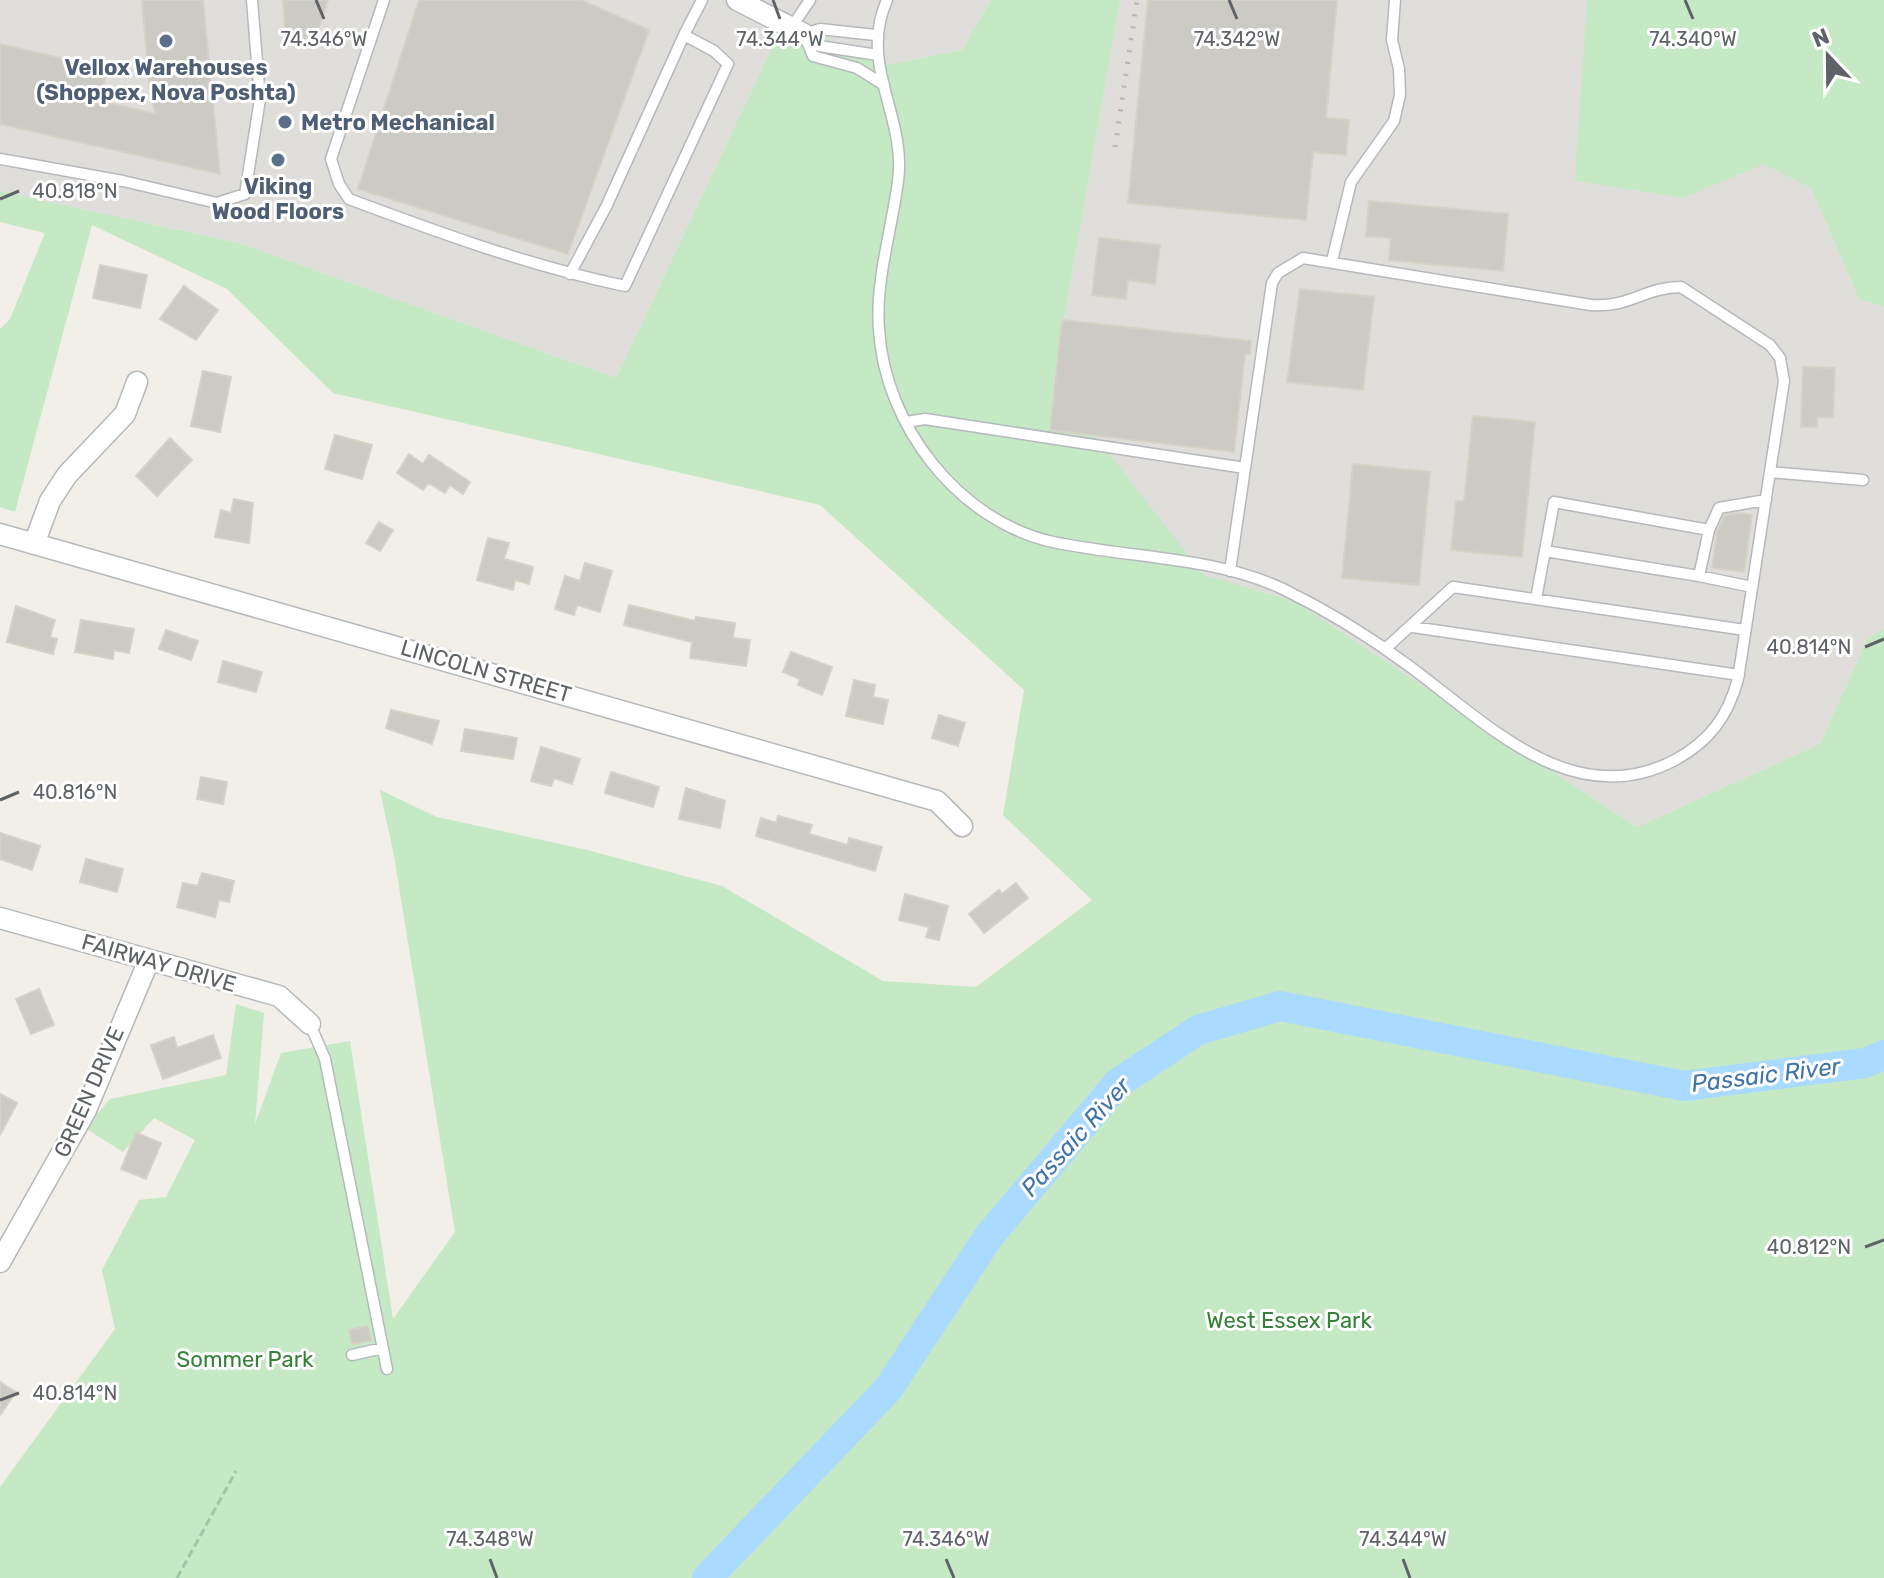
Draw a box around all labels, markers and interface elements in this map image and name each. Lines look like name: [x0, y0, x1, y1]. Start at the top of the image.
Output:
north arrow: [1788, 16, 1868, 96]
text: N: [1808, 22, 1833, 53]
text: 74.346°W: [280, 27, 368, 51]
text: 74.344°W: [736, 27, 824, 51]
text: 74.342°W: [1194, 27, 1280, 51]
text: 74.340°W: [1649, 27, 1737, 51]
marker: Vellox Warehouses (Shoppex, Nova Poshta): [157, 32, 175, 50]
place label: Vellox Warehouses (Shoppex, Nova Poshta): [36, 54, 296, 106]
place label: Metro Mechanical: [301, 109, 495, 136]
marker: Metro Mechanical: [276, 113, 294, 131]
marker: Viking Wood Floors: [269, 151, 287, 169]
place label: Viking Wood Floors: [212, 173, 344, 225]
text: 40.818°N: [32, 179, 118, 203]
street label: LINCOLN STREET: [398, 634, 575, 708]
text: 40.814°N: [1766, 635, 1852, 659]
text: 40.816°N: [33, 780, 117, 804]
street label: FAIRWAY DRIVE: [79, 928, 239, 998]
street label: GREEN DRIVE: [48, 1023, 130, 1161]
water label: Passaic River: [1690, 1052, 1843, 1098]
water label: Passaic River: [1015, 1071, 1137, 1202]
text: 40.812°N: [1767, 1235, 1851, 1259]
park label: West Essex Park: [1206, 1307, 1372, 1334]
park label: Sommer Park: [177, 1346, 314, 1373]
text: 40.814°N: [32, 1381, 118, 1405]
text: 74.348°W: [446, 1527, 534, 1551]
text: 74.346°W: [902, 1527, 990, 1551]
text: 74.344°W: [1359, 1527, 1447, 1551]

